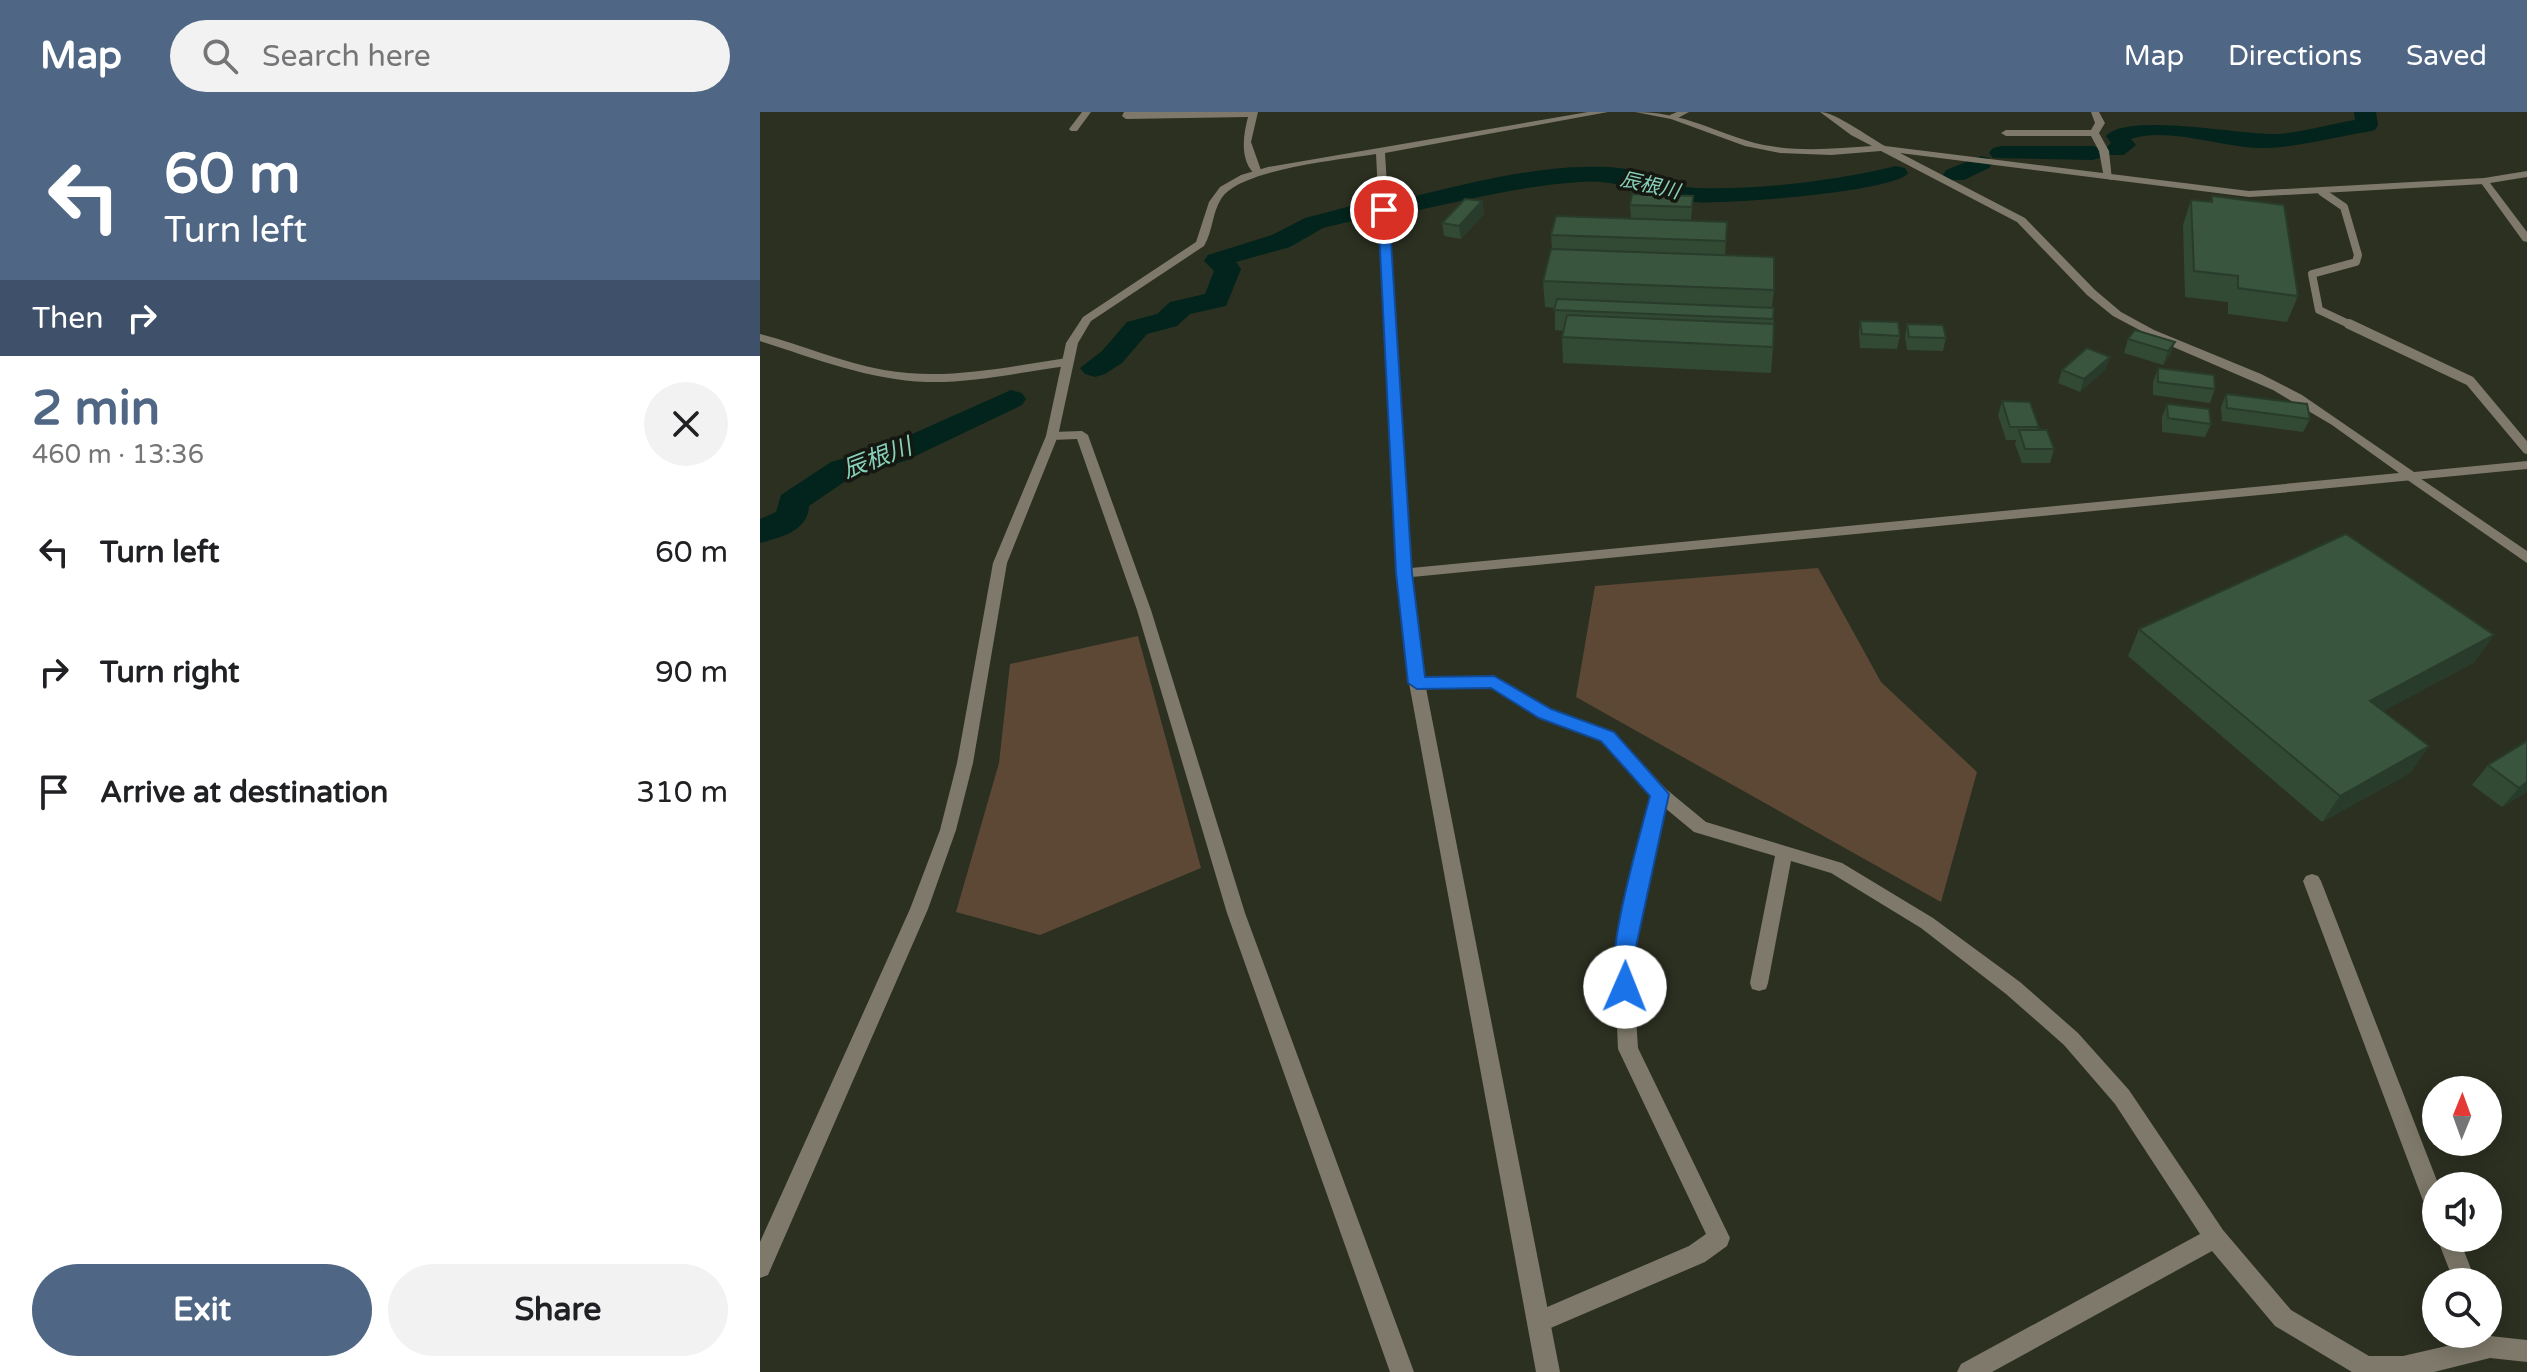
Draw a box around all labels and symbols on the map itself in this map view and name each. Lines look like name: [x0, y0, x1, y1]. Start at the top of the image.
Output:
water label: 辰根川: [1618, 168, 1684, 205]
pin: [1350, 176, 1418, 244]
water label: 辰根川: [838, 431, 919, 485]
position arrow: [1583, 945, 1667, 1029]
north arrow: [2422, 1076, 2502, 1156]

